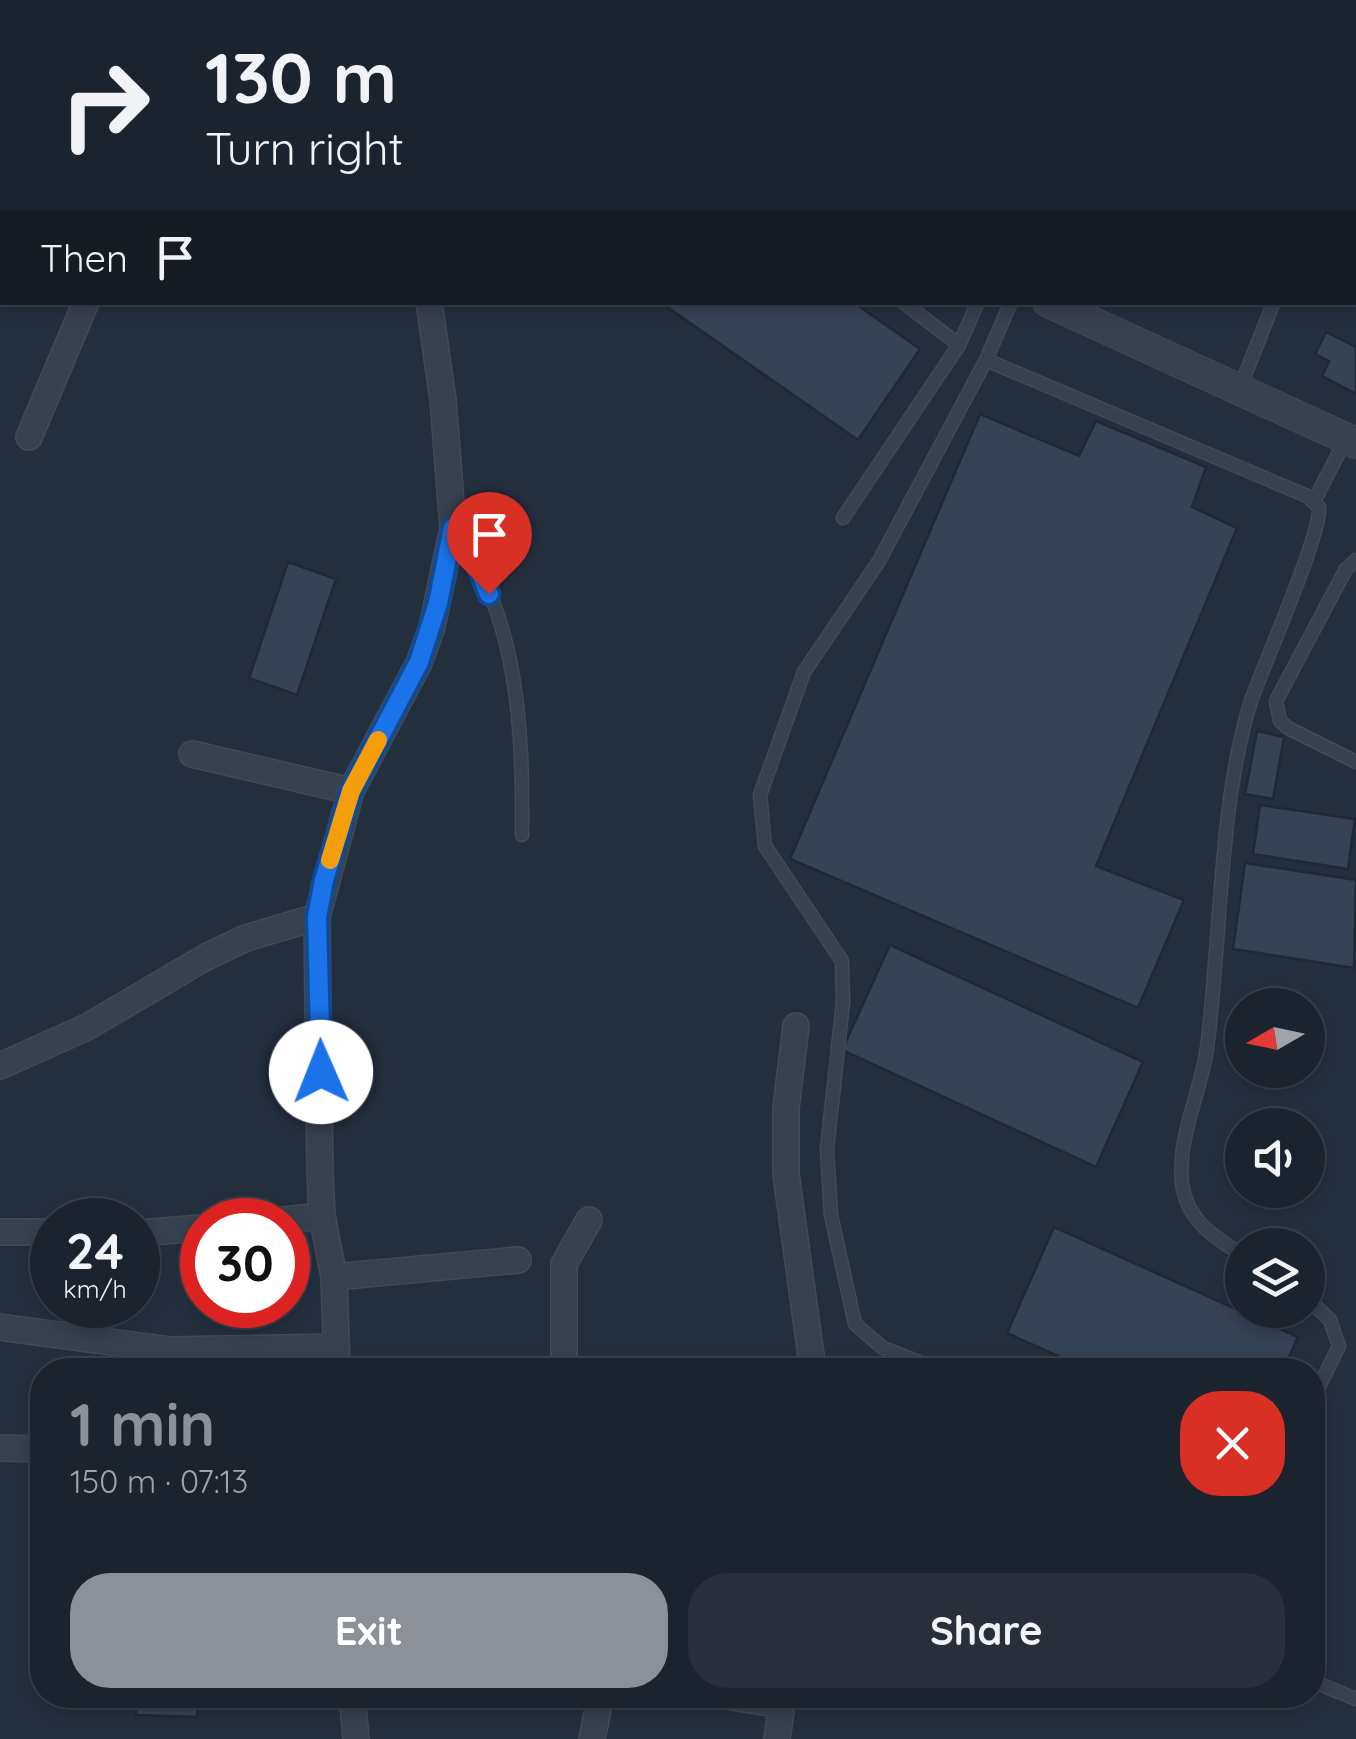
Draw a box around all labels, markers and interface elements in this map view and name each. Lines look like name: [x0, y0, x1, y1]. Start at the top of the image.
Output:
text: 130 m: [205, 33, 397, 121]
icon: right: [40, 40, 170, 170]
text: Turn right: [205, 120, 404, 176]
icon: arrive: [148, 230, 203, 285]
text: Then: [40, 234, 128, 282]
pin: [447, 492, 532, 595]
icon: arrive: [462, 507, 517, 562]
north arrow: [1225, 988, 1325, 1088]
map controls: [1225, 988, 1325, 1328]
position arrow: [269, 1020, 373, 1124]
button: sound: [1225, 1108, 1325, 1208]
speed limit sign: 30: [180, 1198, 310, 1328]
text: 24: [66, 1219, 124, 1282]
button: layers: [1225, 1228, 1325, 1328]
text: km/h: [63, 1273, 127, 1304]
text: 1 min: [70, 1386, 215, 1461]
button: close: [1180, 1391, 1285, 1496]
text: 150 m · 07:13: [70, 1461, 248, 1501]
button: Exit: [70, 1573, 668, 1688]
button: Share: [688, 1573, 1285, 1688]

